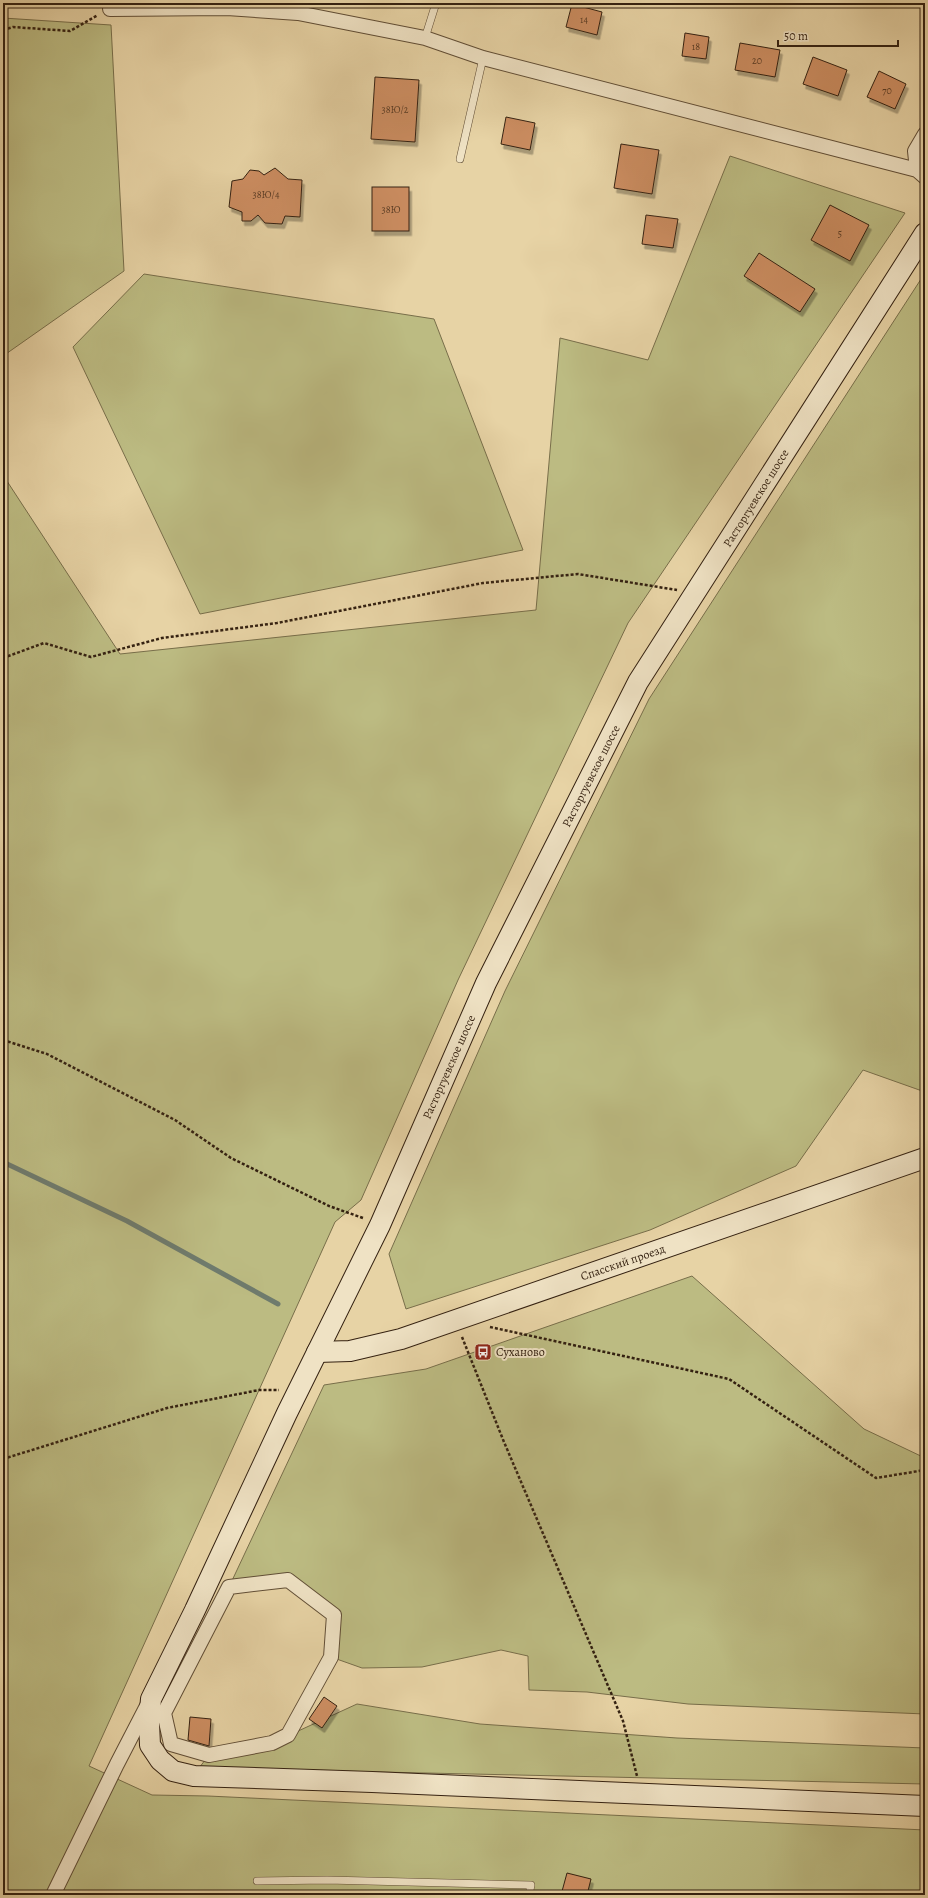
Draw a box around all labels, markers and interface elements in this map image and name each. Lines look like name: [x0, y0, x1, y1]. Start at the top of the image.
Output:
house number: 14: [580, 13, 588, 26]
scale bar: [778, 22, 898, 48]
text: 50 m: [784, 28, 808, 44]
house number: 18: [692, 40, 700, 53]
house number: 20: [752, 54, 762, 67]
house number: 70: [882, 84, 892, 97]
house number: 38Ю/2: [381, 103, 409, 116]
house number: 38Ю/4: [253, 188, 280, 201]
house number: 38Ю: [381, 203, 401, 216]
house number: 5: [838, 227, 842, 240]
street label: Расторгуевское шоссе: [719, 446, 793, 550]
street label: Расторгуевское шоссе: [558, 722, 624, 830]
street label: Расторгуевское шоссе: [419, 1012, 479, 1122]
street label: Спасский проезд: [578, 1240, 667, 1284]
bus stop icon: Суханово: [473, 1342, 493, 1362]
place label: Суханово: [496, 1344, 545, 1360]

